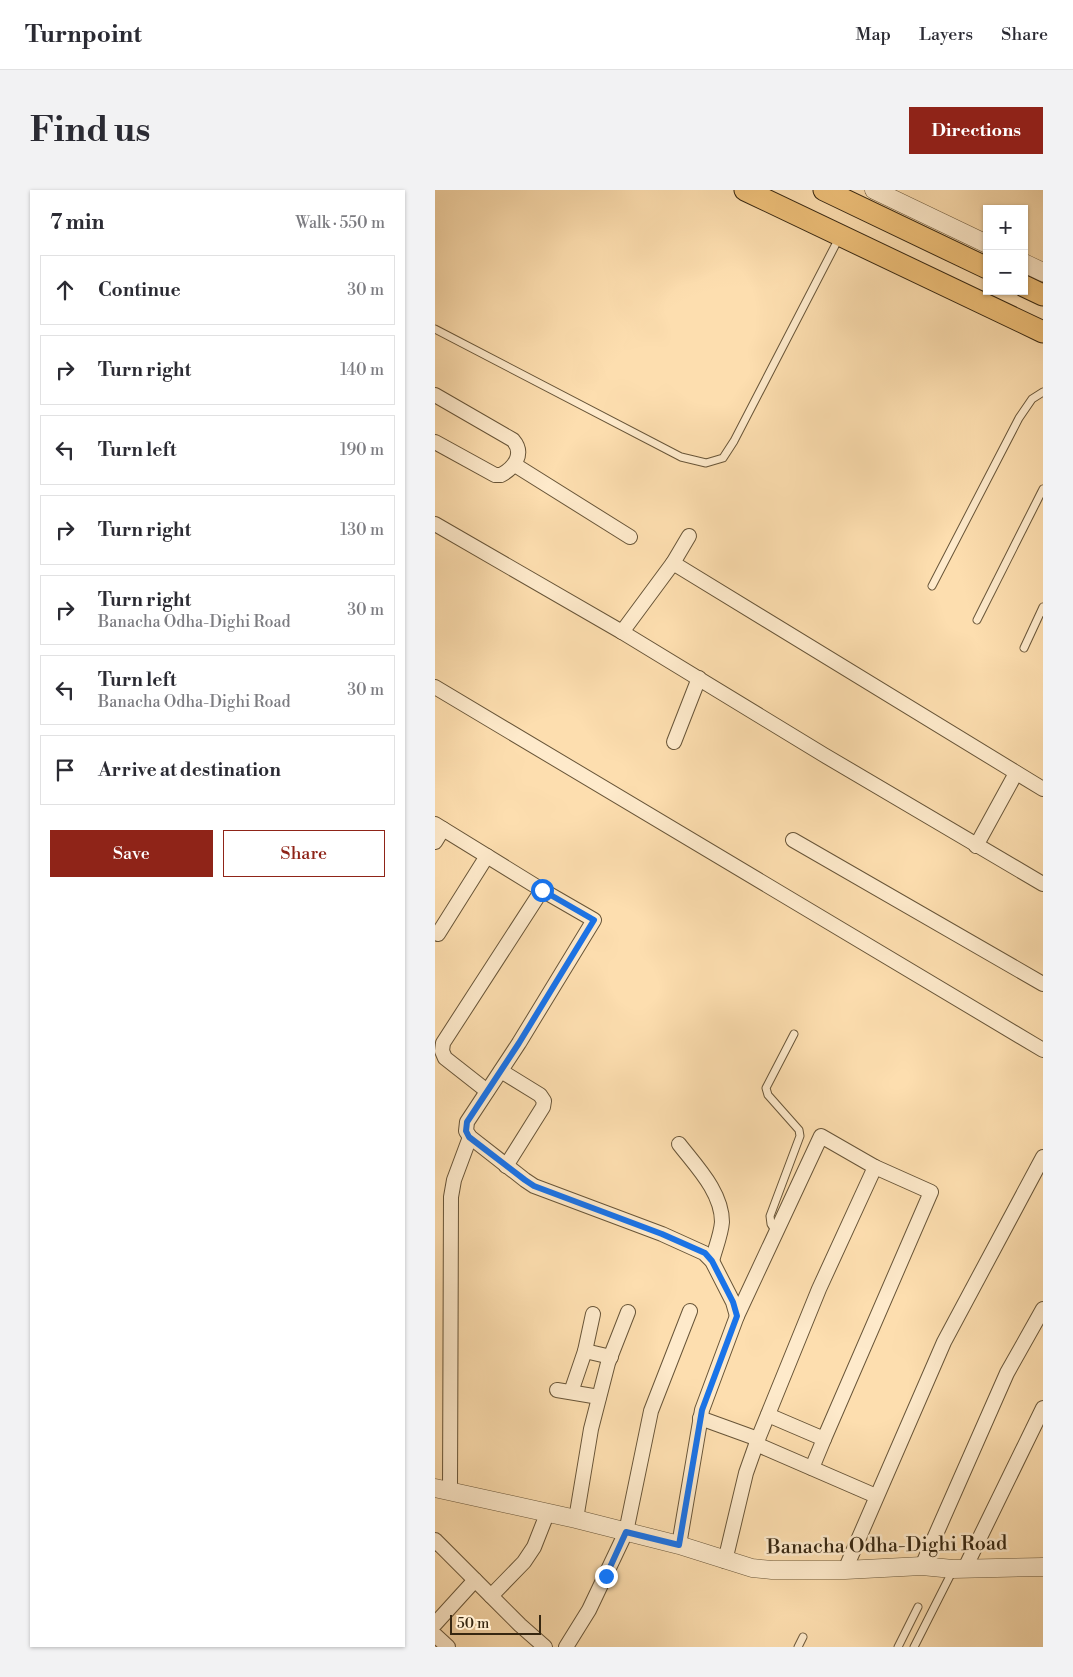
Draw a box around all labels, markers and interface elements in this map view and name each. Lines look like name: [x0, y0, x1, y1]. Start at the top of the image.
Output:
text: Turnpoint: [25, 20, 142, 50]
text: Map: [856, 23, 891, 46]
text: Layers: [919, 23, 973, 46]
text: Share: [1001, 23, 1048, 46]
button: Directions: [909, 107, 1043, 154]
text: Find us: [30, 109, 150, 152]
map controls: [983, 205, 1028, 295]
button: +: [983, 205, 1028, 250]
text: 7 min: [50, 210, 104, 236]
text: Walk · 550 m: [296, 213, 385, 233]
button: −: [983, 250, 1028, 295]
icon: ahead: [51, 276, 79, 304]
text: Continue: [98, 278, 181, 302]
text: 30 m: [347, 280, 384, 300]
icon: right: [51, 356, 79, 384]
text: Turn right: [98, 358, 191, 382]
text: 140 m: [340, 360, 384, 380]
icon: left: [51, 436, 79, 464]
text: Turn left: [98, 438, 177, 462]
text: 190 m: [340, 440, 384, 460]
icon: right: [51, 516, 79, 544]
text: Turn right: [98, 518, 191, 542]
text: 130 m: [340, 520, 384, 540]
text: Turn right: [98, 588, 191, 612]
icon: right: [51, 596, 79, 624]
text: 30 m: [347, 600, 384, 620]
text: Banacha Odha-Dighi Road: [98, 612, 291, 632]
text: Turn left: [98, 668, 177, 692]
icon: left: [51, 676, 79, 704]
text: 30 m: [347, 680, 384, 700]
text: Banacha Odha-Dighi Road: [98, 692, 291, 712]
icon: arrive: [51, 756, 79, 784]
text: Arrive at destination: [98, 758, 281, 782]
button: Save: [50, 830, 213, 877]
button: Share: [223, 830, 385, 877]
route start: [531, 879, 554, 902]
street label: Banacha Odha-Dighi Road: [765, 1531, 1008, 1561]
route end: [595, 1565, 618, 1588]
scale bar: [450, 1612, 541, 1635]
text: 50 m: [457, 1615, 489, 1633]

